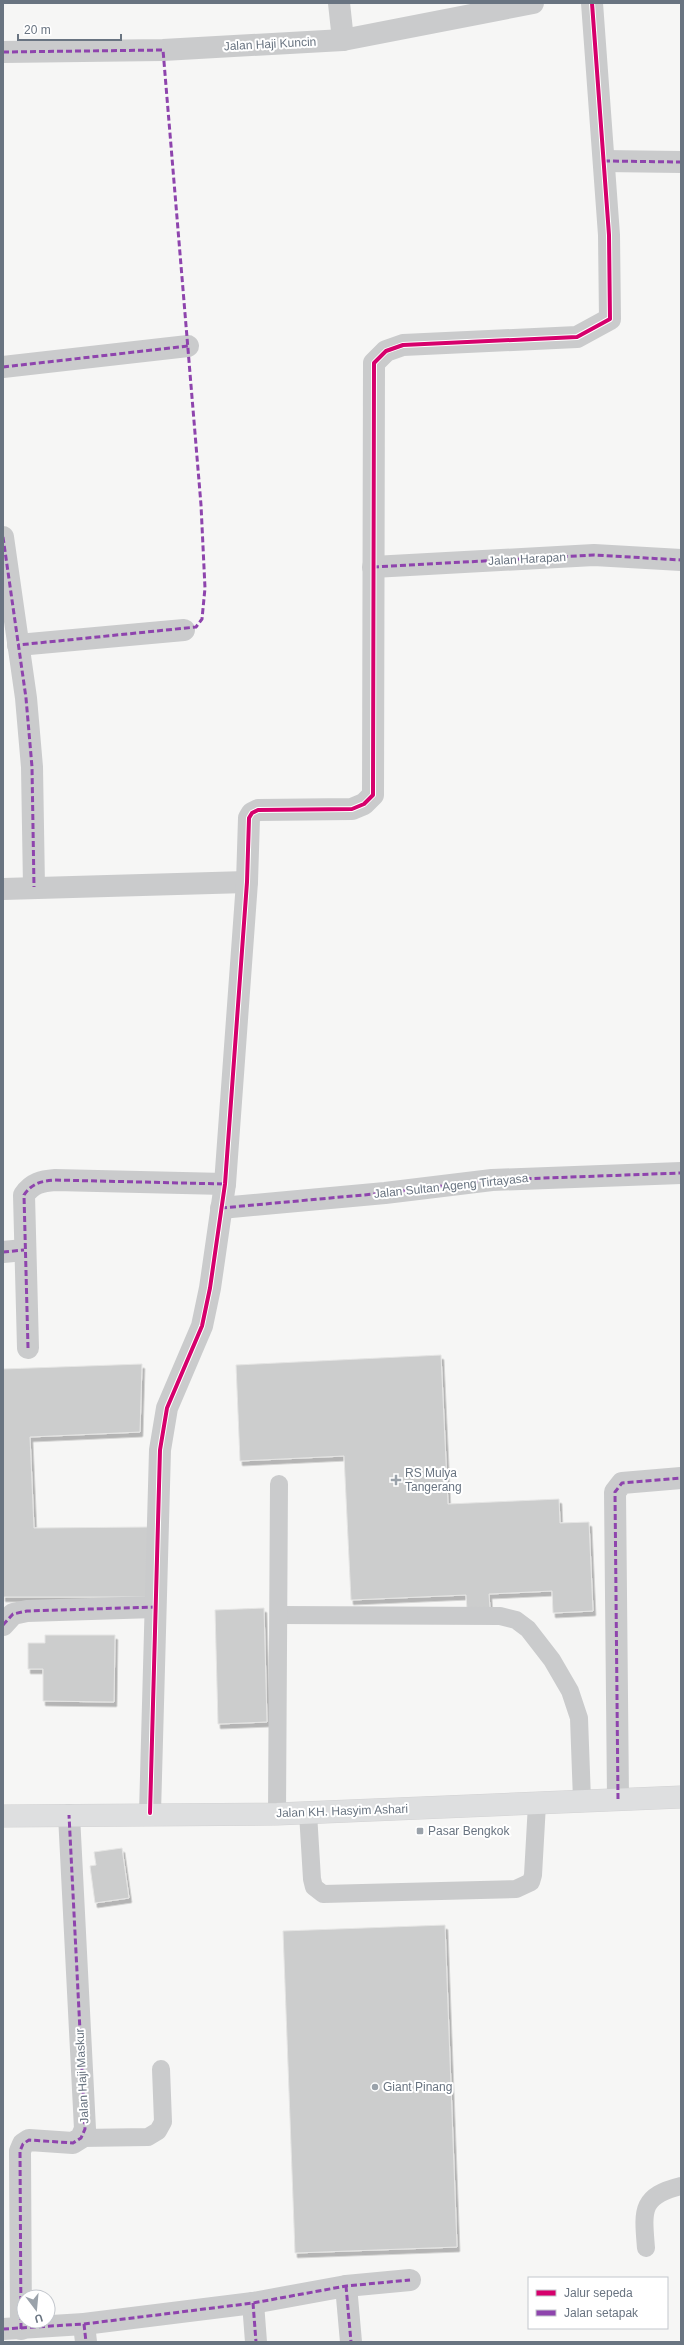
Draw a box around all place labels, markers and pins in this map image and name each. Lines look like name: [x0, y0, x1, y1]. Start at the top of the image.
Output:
place label: RS Mulya Tangerang: [405, 1466, 462, 1494]
marker: RS Mulya Tangerang: [390, 1474, 402, 1486]
place label: Pasar Bengkok: [428, 1824, 510, 1838]
marker: Pasar Bengkok: [415, 1826, 425, 1836]
place label: Giant Pinang: [383, 2080, 452, 2094]
marker: Giant Pinang: [370, 2082, 380, 2092]

